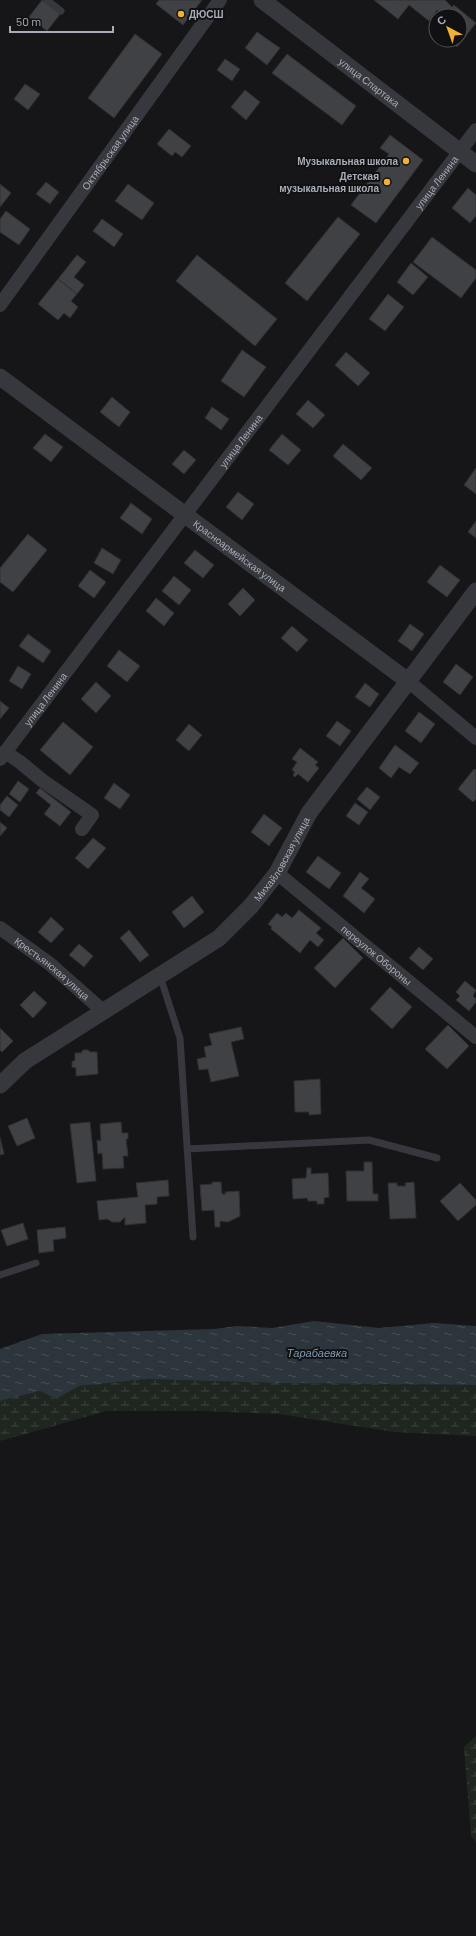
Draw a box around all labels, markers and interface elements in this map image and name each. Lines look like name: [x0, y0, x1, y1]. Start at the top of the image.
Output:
scale bar: [10, 8, 113, 34]
place label: ДЮСШ: [189, 8, 224, 20]
north arrow: [428, 8, 468, 48]
marker: ДЮСШ: [176, 9, 186, 19]
text: С: [434, 13, 448, 28]
text: 50 m: [16, 14, 41, 28]
street label: улица Спартака: [336, 55, 402, 109]
street label: Октябрьская улица: [79, 113, 141, 192]
street label: улица Ленина: [412, 153, 461, 212]
place label: Музыкальная школа: [297, 155, 398, 167]
marker: Музыкальная школа: [401, 156, 411, 166]
place label: Детская музыкальная школа: [279, 170, 379, 194]
marker: Детская музыкальная школа: [382, 177, 392, 187]
street label: улица Ленина: [217, 411, 265, 470]
street label: Красноармейская улица: [191, 517, 289, 594]
street label: улица Ленина: [21, 670, 70, 728]
street label: Михайловская улица: [251, 814, 312, 903]
street label: переулок Обороны: [339, 923, 414, 988]
street label: Крестьянская улица: [12, 935, 92, 1002]
water label: Тарабаевка: [287, 1346, 347, 1359]

